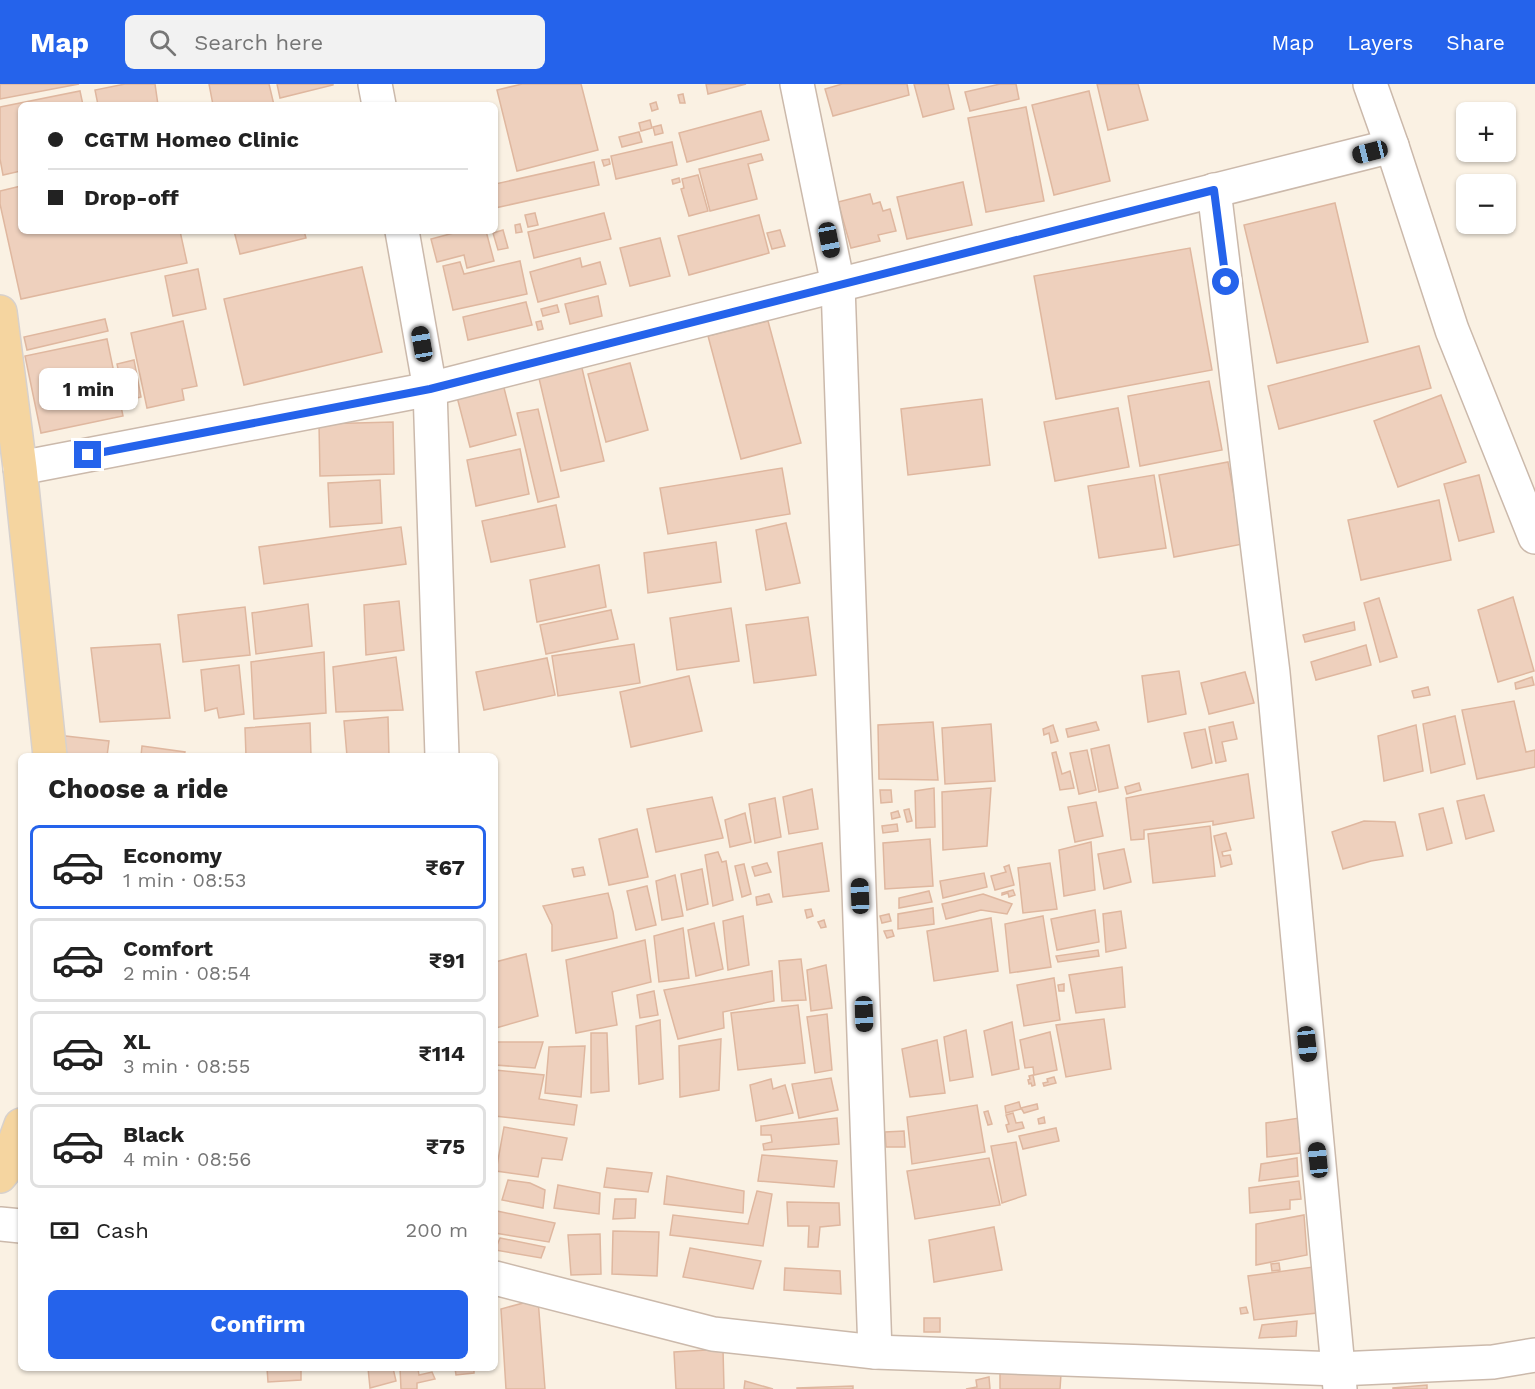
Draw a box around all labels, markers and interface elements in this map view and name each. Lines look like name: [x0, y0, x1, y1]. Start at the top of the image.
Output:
search box: [125, 15, 545, 69]
text: Map: [30, 26, 89, 59]
icon: search: [146, 26, 179, 59]
text: Search here: [194, 30, 323, 55]
text: Map: [1271, 30, 1314, 55]
text: Layers: [1347, 30, 1413, 55]
text: Share: [1446, 30, 1505, 55]
map controls: [1456, 102, 1516, 234]
button: +: [1456, 102, 1516, 162]
text: CGTM Homeo Clinic: [84, 127, 299, 152]
car: [1350, 139, 1390, 165]
button: −: [1456, 174, 1516, 234]
text: Drop-off: [84, 185, 179, 210]
car: [817, 221, 841, 259]
route start: [1212, 268, 1239, 295]
car: [410, 325, 434, 363]
callout: 1 min: [38, 368, 138, 410]
text: 1 min: [63, 377, 114, 401]
route end: [74, 441, 101, 468]
text: Choose a ride: [48, 773, 228, 805]
icon: car: [51, 840, 105, 894]
text: Economy: [123, 843, 222, 868]
text: ₹67: [425, 855, 465, 880]
text: 1 min · 08:53: [123, 868, 247, 892]
car: [850, 878, 870, 914]
icon: car: [51, 933, 105, 987]
text: Comfort: [123, 936, 213, 961]
text: ₹91: [429, 948, 465, 973]
text: 2 min · 08:54: [123, 961, 251, 985]
car: [854, 996, 874, 1032]
car: [1296, 1025, 1318, 1063]
icon: car: [51, 1026, 105, 1080]
text: XL: [123, 1029, 151, 1054]
text: ₹114: [419, 1041, 465, 1066]
text: 3 min · 08:55: [123, 1054, 250, 1078]
icon: car: [51, 1119, 105, 1173]
text: Black: [123, 1122, 184, 1147]
text: ₹75: [426, 1134, 465, 1159]
car: [1307, 1141, 1329, 1179]
text: 4 min · 08:56: [123, 1147, 251, 1171]
icon: cash: [48, 1214, 81, 1247]
text: Cash: [96, 1218, 149, 1243]
text: 200 m: [406, 1218, 468, 1242]
button: Confirm: [48, 1290, 468, 1359]

